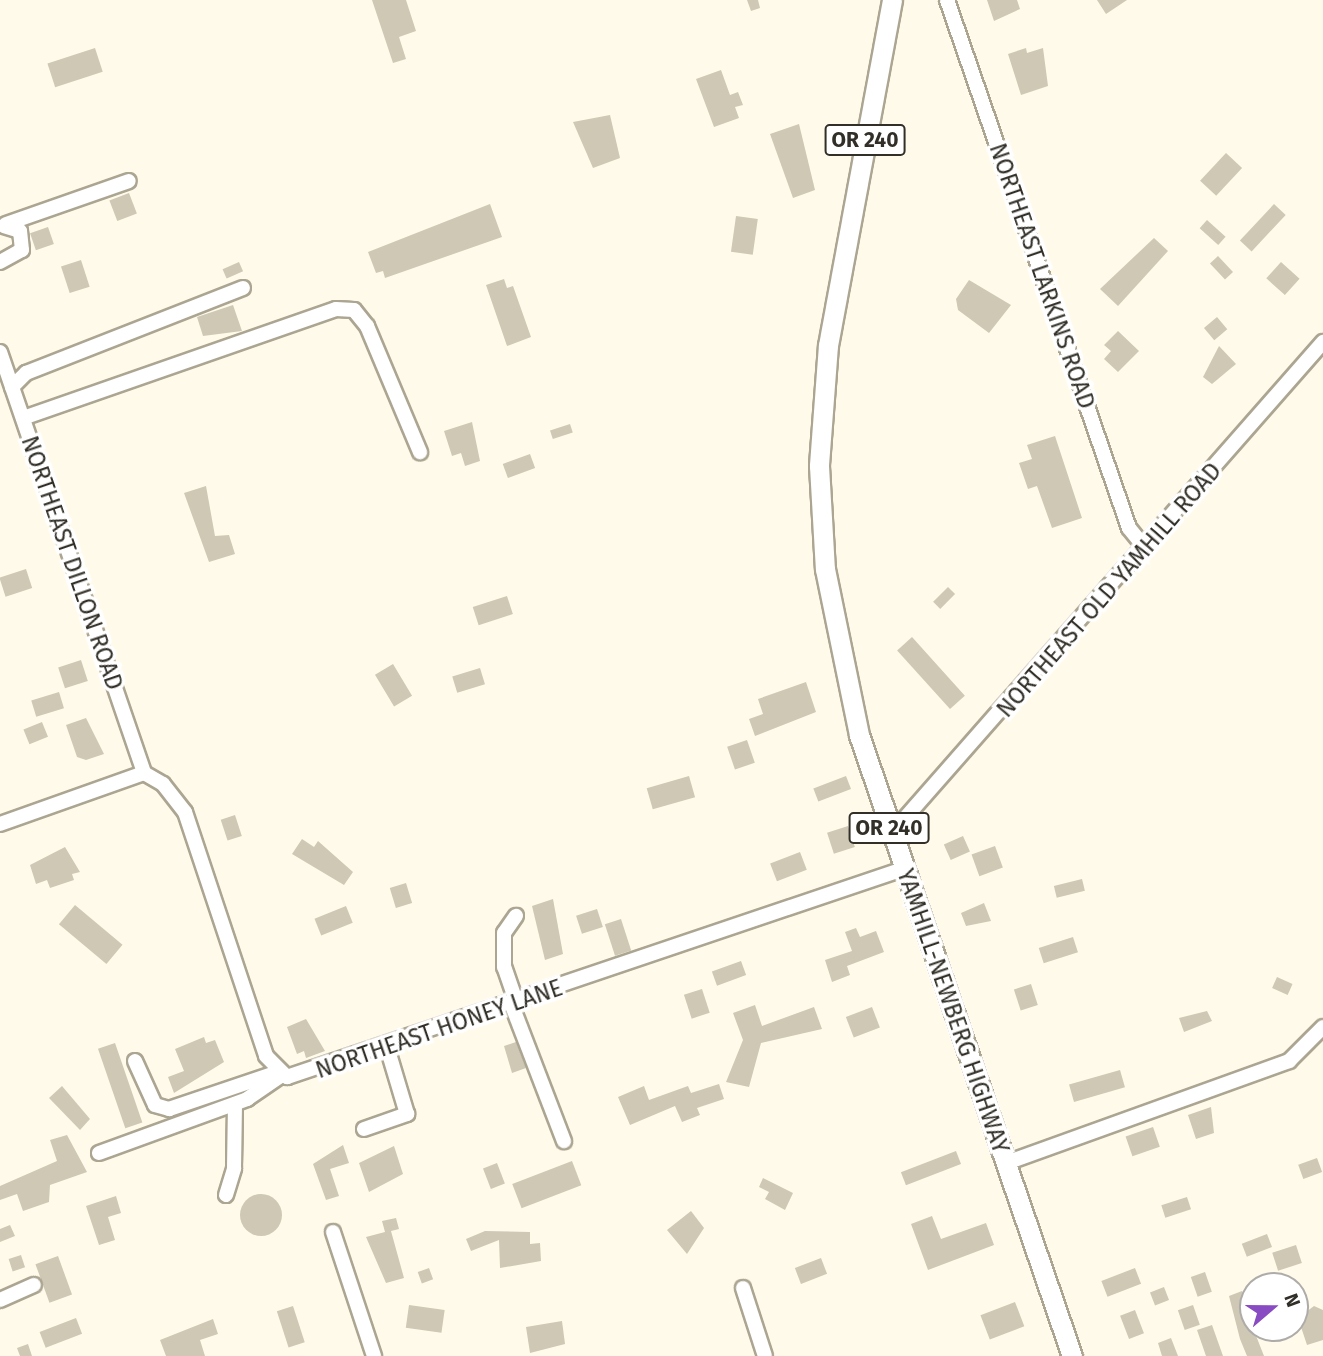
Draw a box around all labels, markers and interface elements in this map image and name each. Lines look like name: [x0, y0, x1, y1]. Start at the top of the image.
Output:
road number: OR 240: [823, 122, 907, 158]
street label: NORTHEAST LARKINS ROAD: [984, 140, 1100, 412]
street label: NORTHEAST DILLON ROAD: [16, 432, 128, 694]
street label: NORTHEAST OLD YAMHILL ROAD: [991, 457, 1227, 723]
road number: OR 240: [847, 810, 931, 846]
street label: YAMHILL-NEWBERG HIGHWAY: [891, 865, 1015, 1157]
street label: NORTHEAST HONEY LANE: [312, 974, 566, 1084]
north arrow: [1239, 1272, 1309, 1342]
text: N: [1279, 1290, 1305, 1310]

